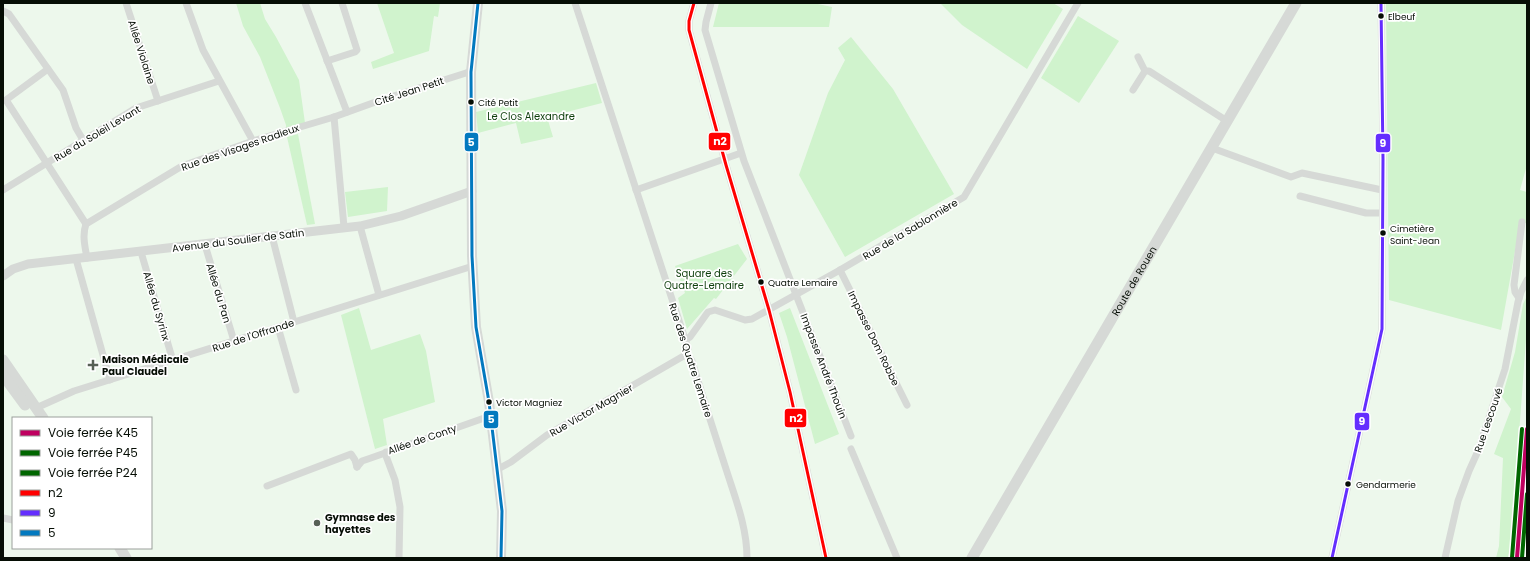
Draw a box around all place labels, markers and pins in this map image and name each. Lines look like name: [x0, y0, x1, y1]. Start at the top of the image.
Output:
marker: Elbeuf: [1376, 11, 1386, 21]
place label: Elbeuf: [1388, 11, 1415, 23]
marker: Cité Petit: [466, 97, 476, 107]
place label: Cité Petit: [478, 97, 518, 109]
place label: Cimetière Saint-Jean: [1390, 223, 1440, 247]
marker: Cimetière Saint-Jean: [1378, 228, 1388, 238]
marker: Quatre Lemaire: [756, 277, 766, 287]
place label: Quatre Lemaire: [768, 277, 838, 289]
place label: Maison Médicale Paul Claudel: [102, 352, 189, 379]
marker: Maison Médicale Paul Claudel: [87, 359, 99, 371]
marker: Victor Magniez: [484, 397, 494, 407]
place label: Victor Magniez: [496, 397, 562, 409]
marker: Gendarmerie: [1343, 479, 1353, 489]
place label: Gendarmerie: [1356, 479, 1416, 491]
place label: Gymnase des hayettes: [325, 510, 396, 537]
marker: Gymnase des hayettes: [312, 518, 322, 528]

